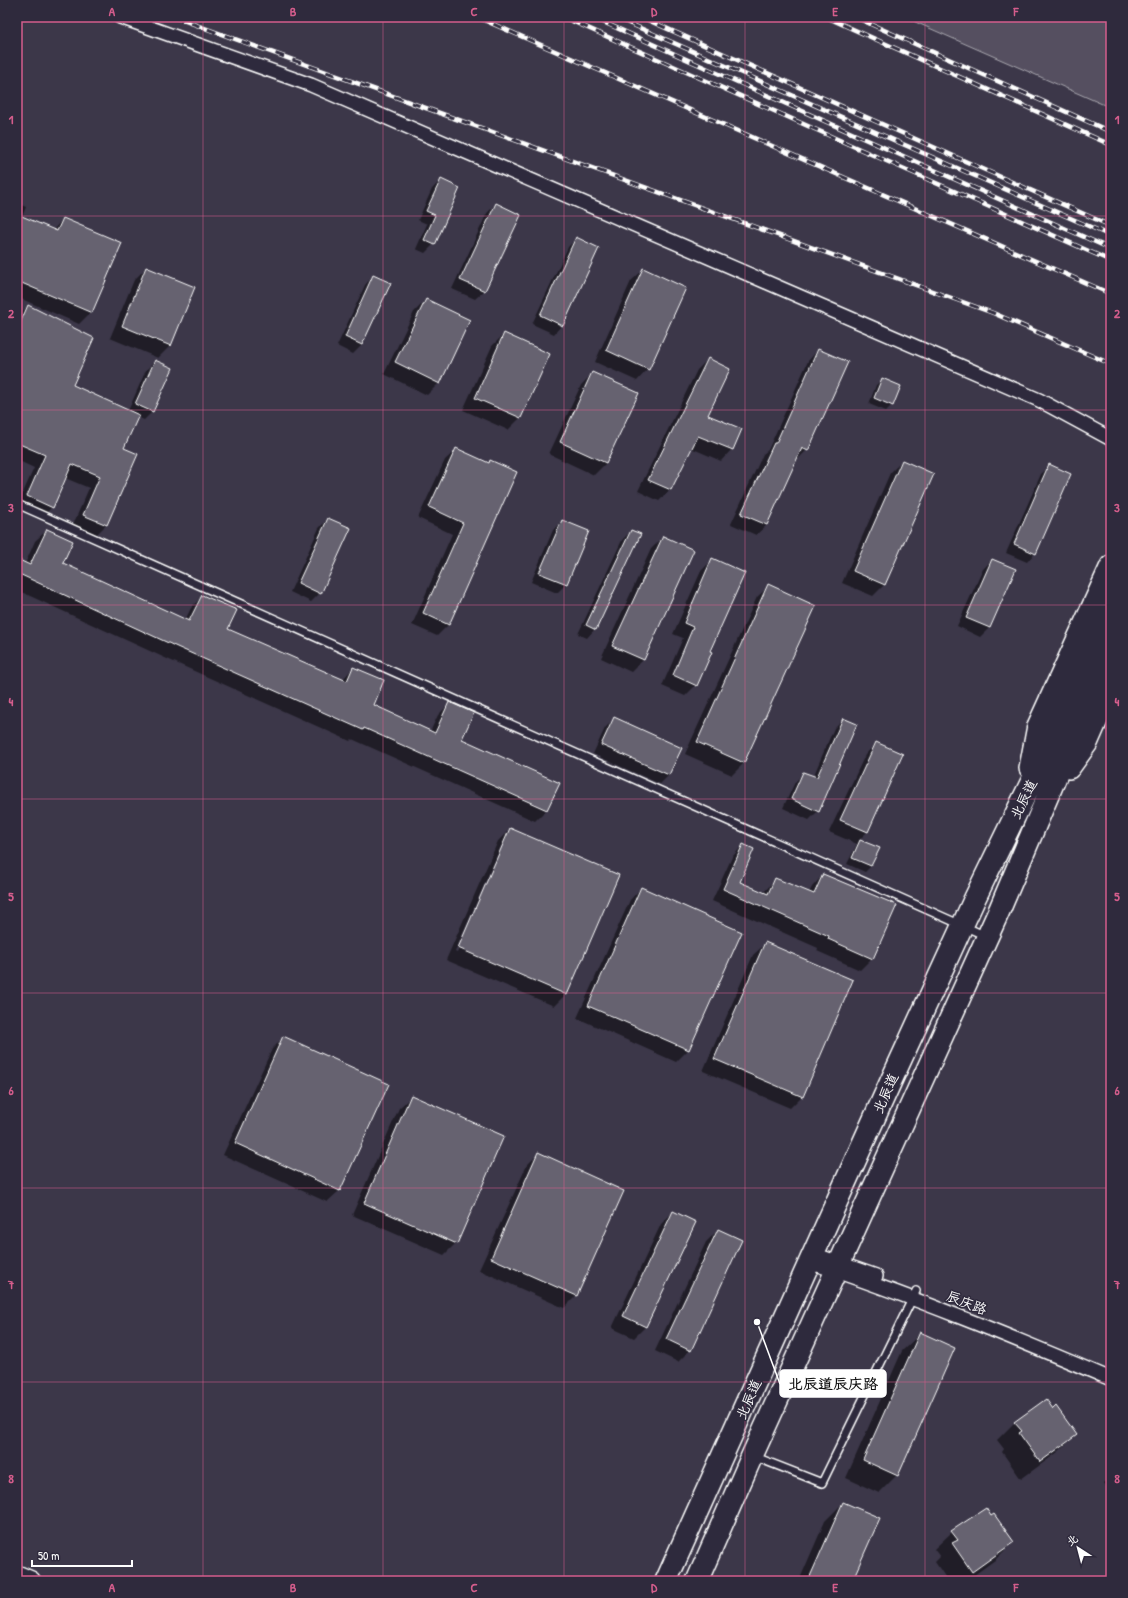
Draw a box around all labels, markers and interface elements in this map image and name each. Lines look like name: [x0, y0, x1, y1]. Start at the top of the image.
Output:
text: A: [109, 2, 116, 20]
text: B: [290, 2, 297, 20]
text: C: [470, 2, 478, 20]
text: D: [651, 2, 658, 20]
text: E: [832, 2, 838, 20]
text: F: [1013, 2, 1020, 20]
text: 1: [9, 110, 14, 128]
text: 1: [1115, 110, 1120, 128]
text: 2: [8, 304, 15, 322]
text: 2: [1114, 304, 1121, 322]
text: 3: [8, 498, 14, 516]
text: 3: [1114, 498, 1120, 516]
text: 4: [9, 692, 14, 710]
text: 4: [1115, 692, 1120, 710]
street label: 北辰道: [1005, 776, 1041, 822]
text: 5: [8, 887, 14, 905]
text: 5: [1114, 887, 1120, 905]
street label: 北辰道: [868, 1070, 902, 1116]
text: 6: [8, 1081, 14, 1099]
text: 6: [1114, 1081, 1120, 1099]
text: 7: [7, 1275, 15, 1293]
text: 7: [1113, 1275, 1121, 1293]
street label: 辰庆路: [944, 1286, 990, 1318]
callout: 北辰道辰庆路: [780, 1370, 886, 1397]
text: 北辰道辰庆路: [788, 1373, 878, 1394]
street label: 北辰道: [731, 1376, 765, 1422]
text: 8: [8, 1469, 14, 1487]
text: 8: [1114, 1469, 1120, 1487]
north arrow: [1058, 1528, 1098, 1568]
text: 北: [1064, 1531, 1081, 1549]
scale bar: [32, 1542, 132, 1568]
text: 50 m: [38, 1547, 59, 1564]
text: A: [109, 1578, 116, 1596]
text: B: [290, 1578, 297, 1596]
text: C: [470, 1578, 478, 1596]
text: D: [651, 1578, 658, 1596]
text: E: [832, 1578, 838, 1596]
text: F: [1013, 1578, 1020, 1596]

